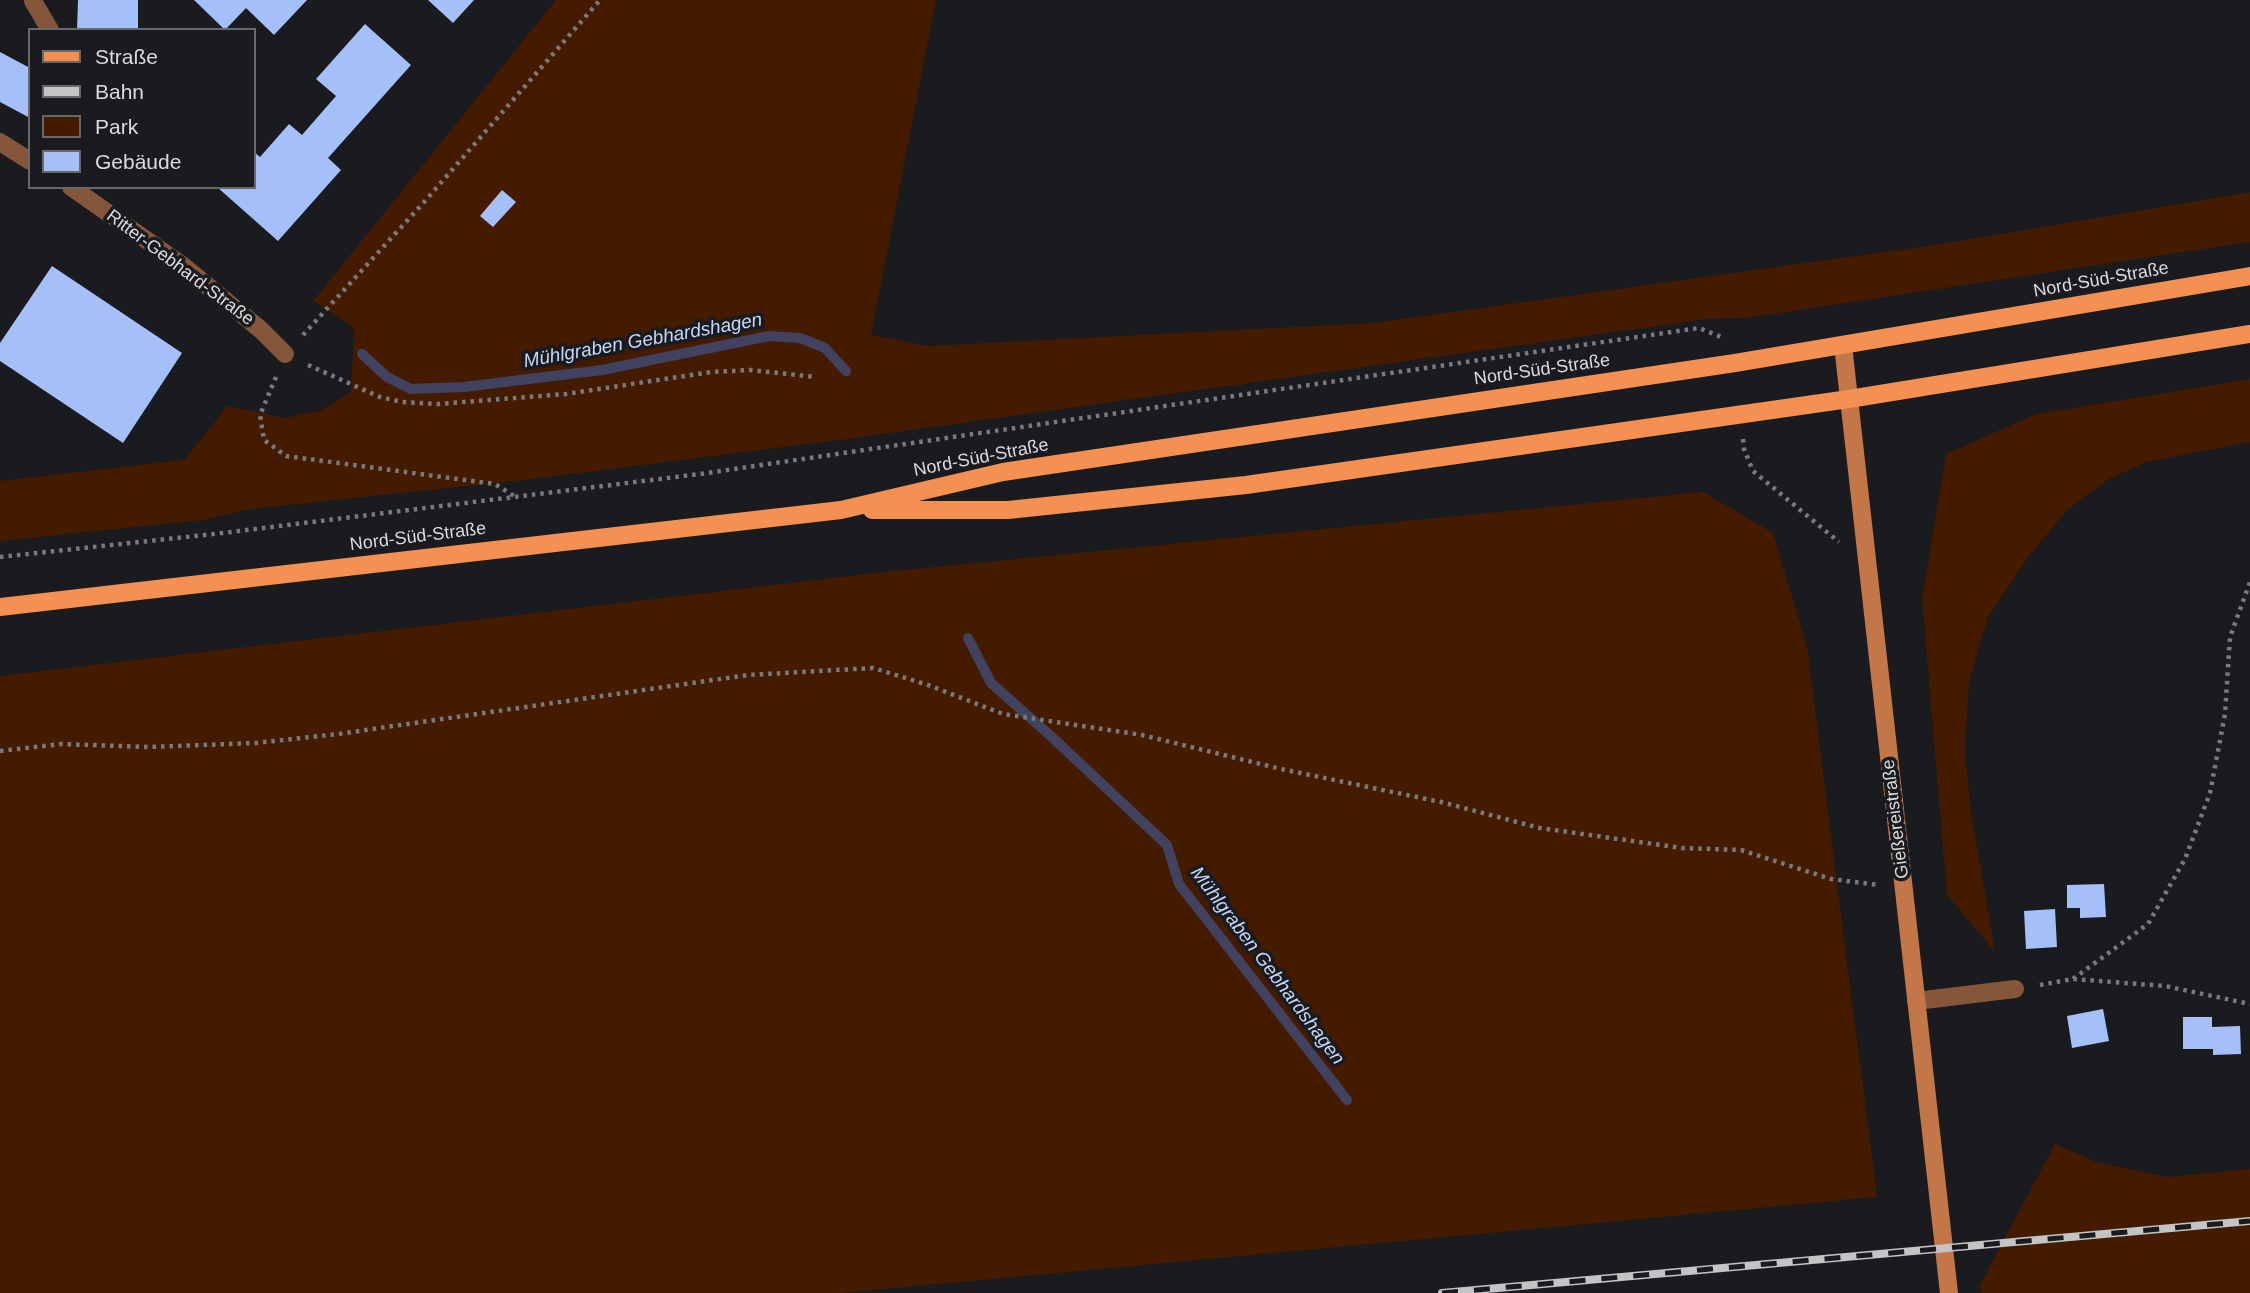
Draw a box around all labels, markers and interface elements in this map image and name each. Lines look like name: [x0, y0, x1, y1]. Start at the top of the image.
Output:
legend: [28, 28, 256, 189]
text: Straße: [95, 45, 158, 68]
text: Bahn: [95, 80, 144, 103]
text: Park: [95, 115, 138, 138]
text: Gebäude: [95, 150, 181, 173]
street label: Ritter-Gebhard-Straße: [102, 205, 258, 331]
street label: Nord-Süd-Straße: [2032, 257, 2170, 303]
water label: Mühlgraben Gebhardshagen: [522, 309, 764, 373]
street label: Nord-Süd-Straße: [1473, 350, 1611, 390]
street label: Nord-Süd-Straße: [912, 434, 1050, 482]
street label: Nord-Süd-Straße: [349, 518, 487, 556]
street label: Gießereistraße: [1878, 758, 1914, 880]
water label: Mühlgraben Gebhardshagen: [1185, 863, 1349, 1069]

